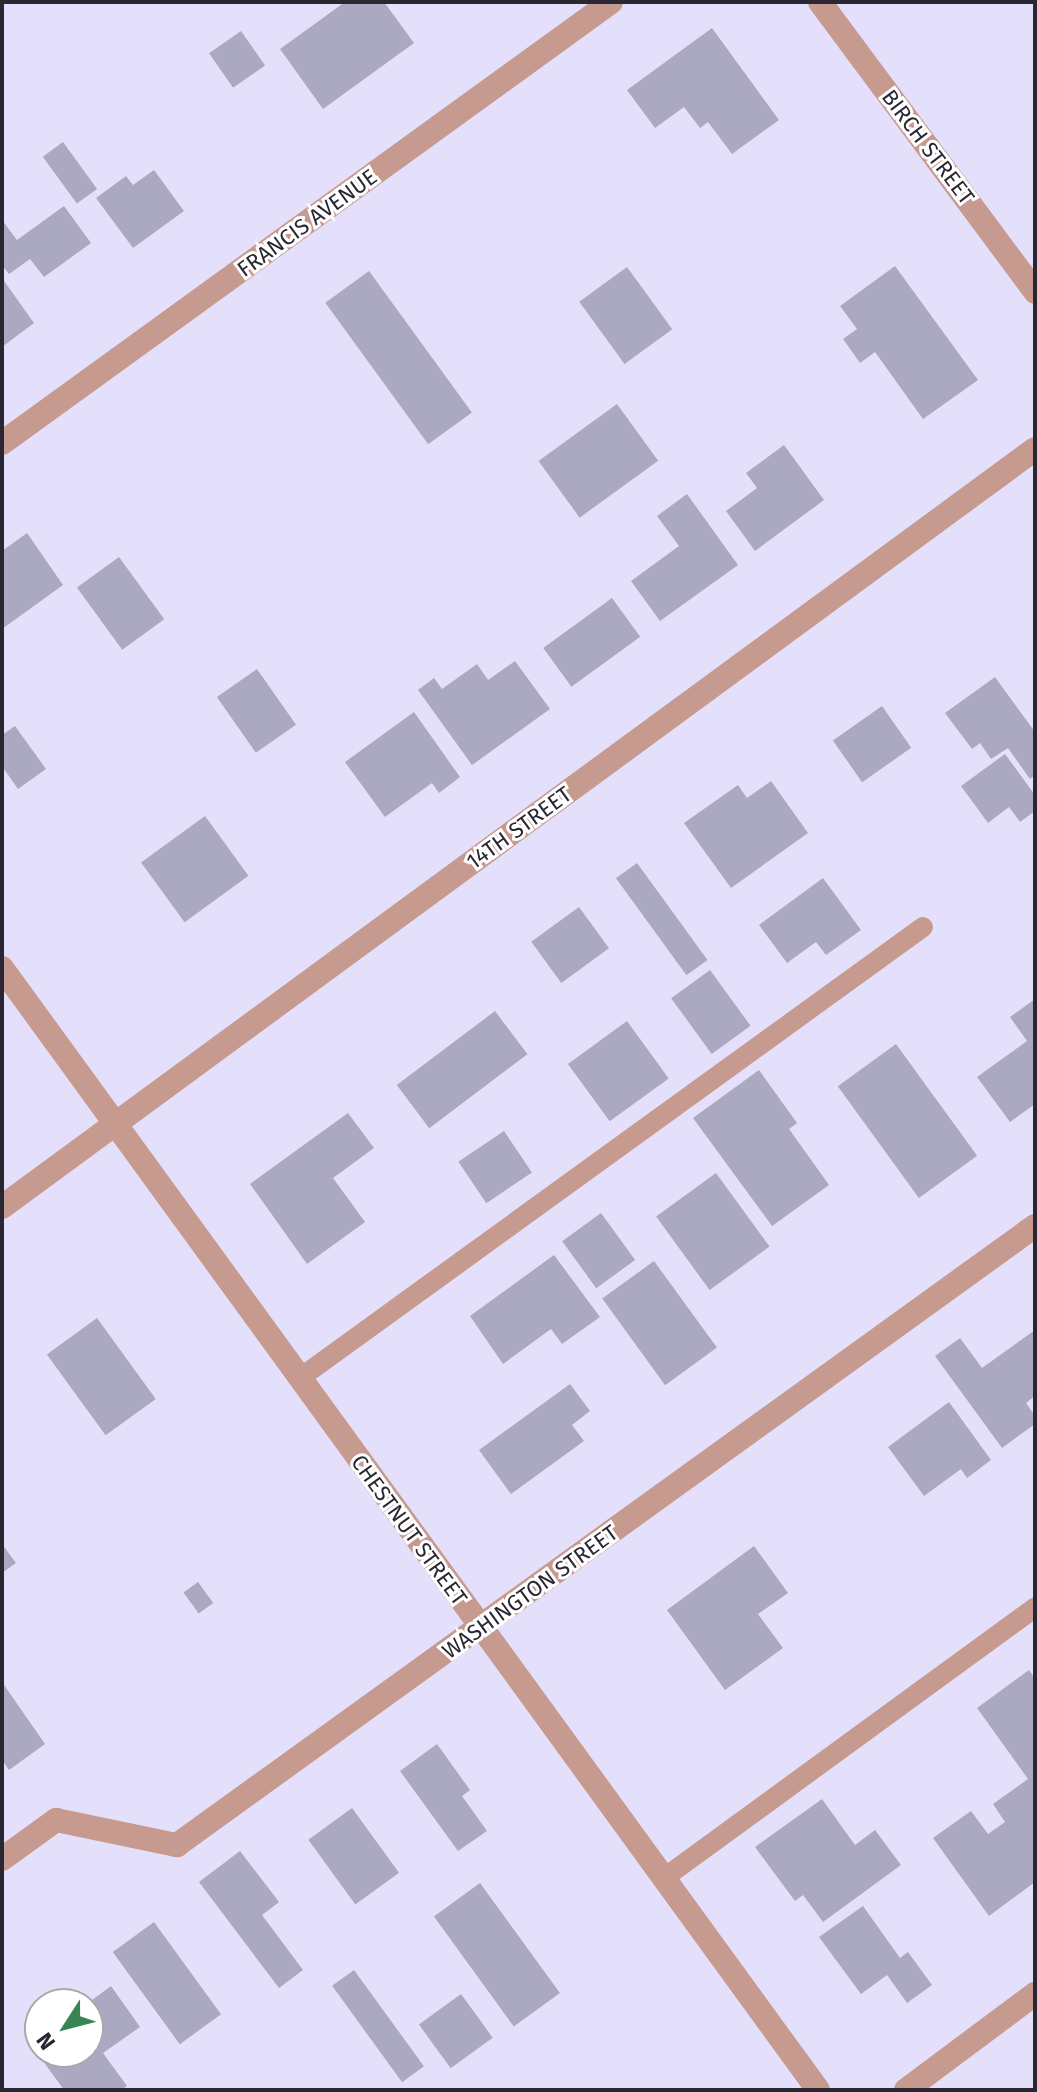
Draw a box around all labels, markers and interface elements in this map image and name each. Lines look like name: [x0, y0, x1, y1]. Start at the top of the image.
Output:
street label: BIRCH STREET: [876, 84, 980, 210]
street label: FRANCIS AVENUE: [232, 164, 382, 282]
street label: 14TH STREET: [461, 781, 577, 875]
street label: CHESTNUT STREET: [346, 1450, 472, 1610]
street label: WASHINGTON STREET: [437, 1519, 623, 1665]
north arrow: [24, 1988, 104, 2068]
text: N: [31, 2027, 61, 2055]

